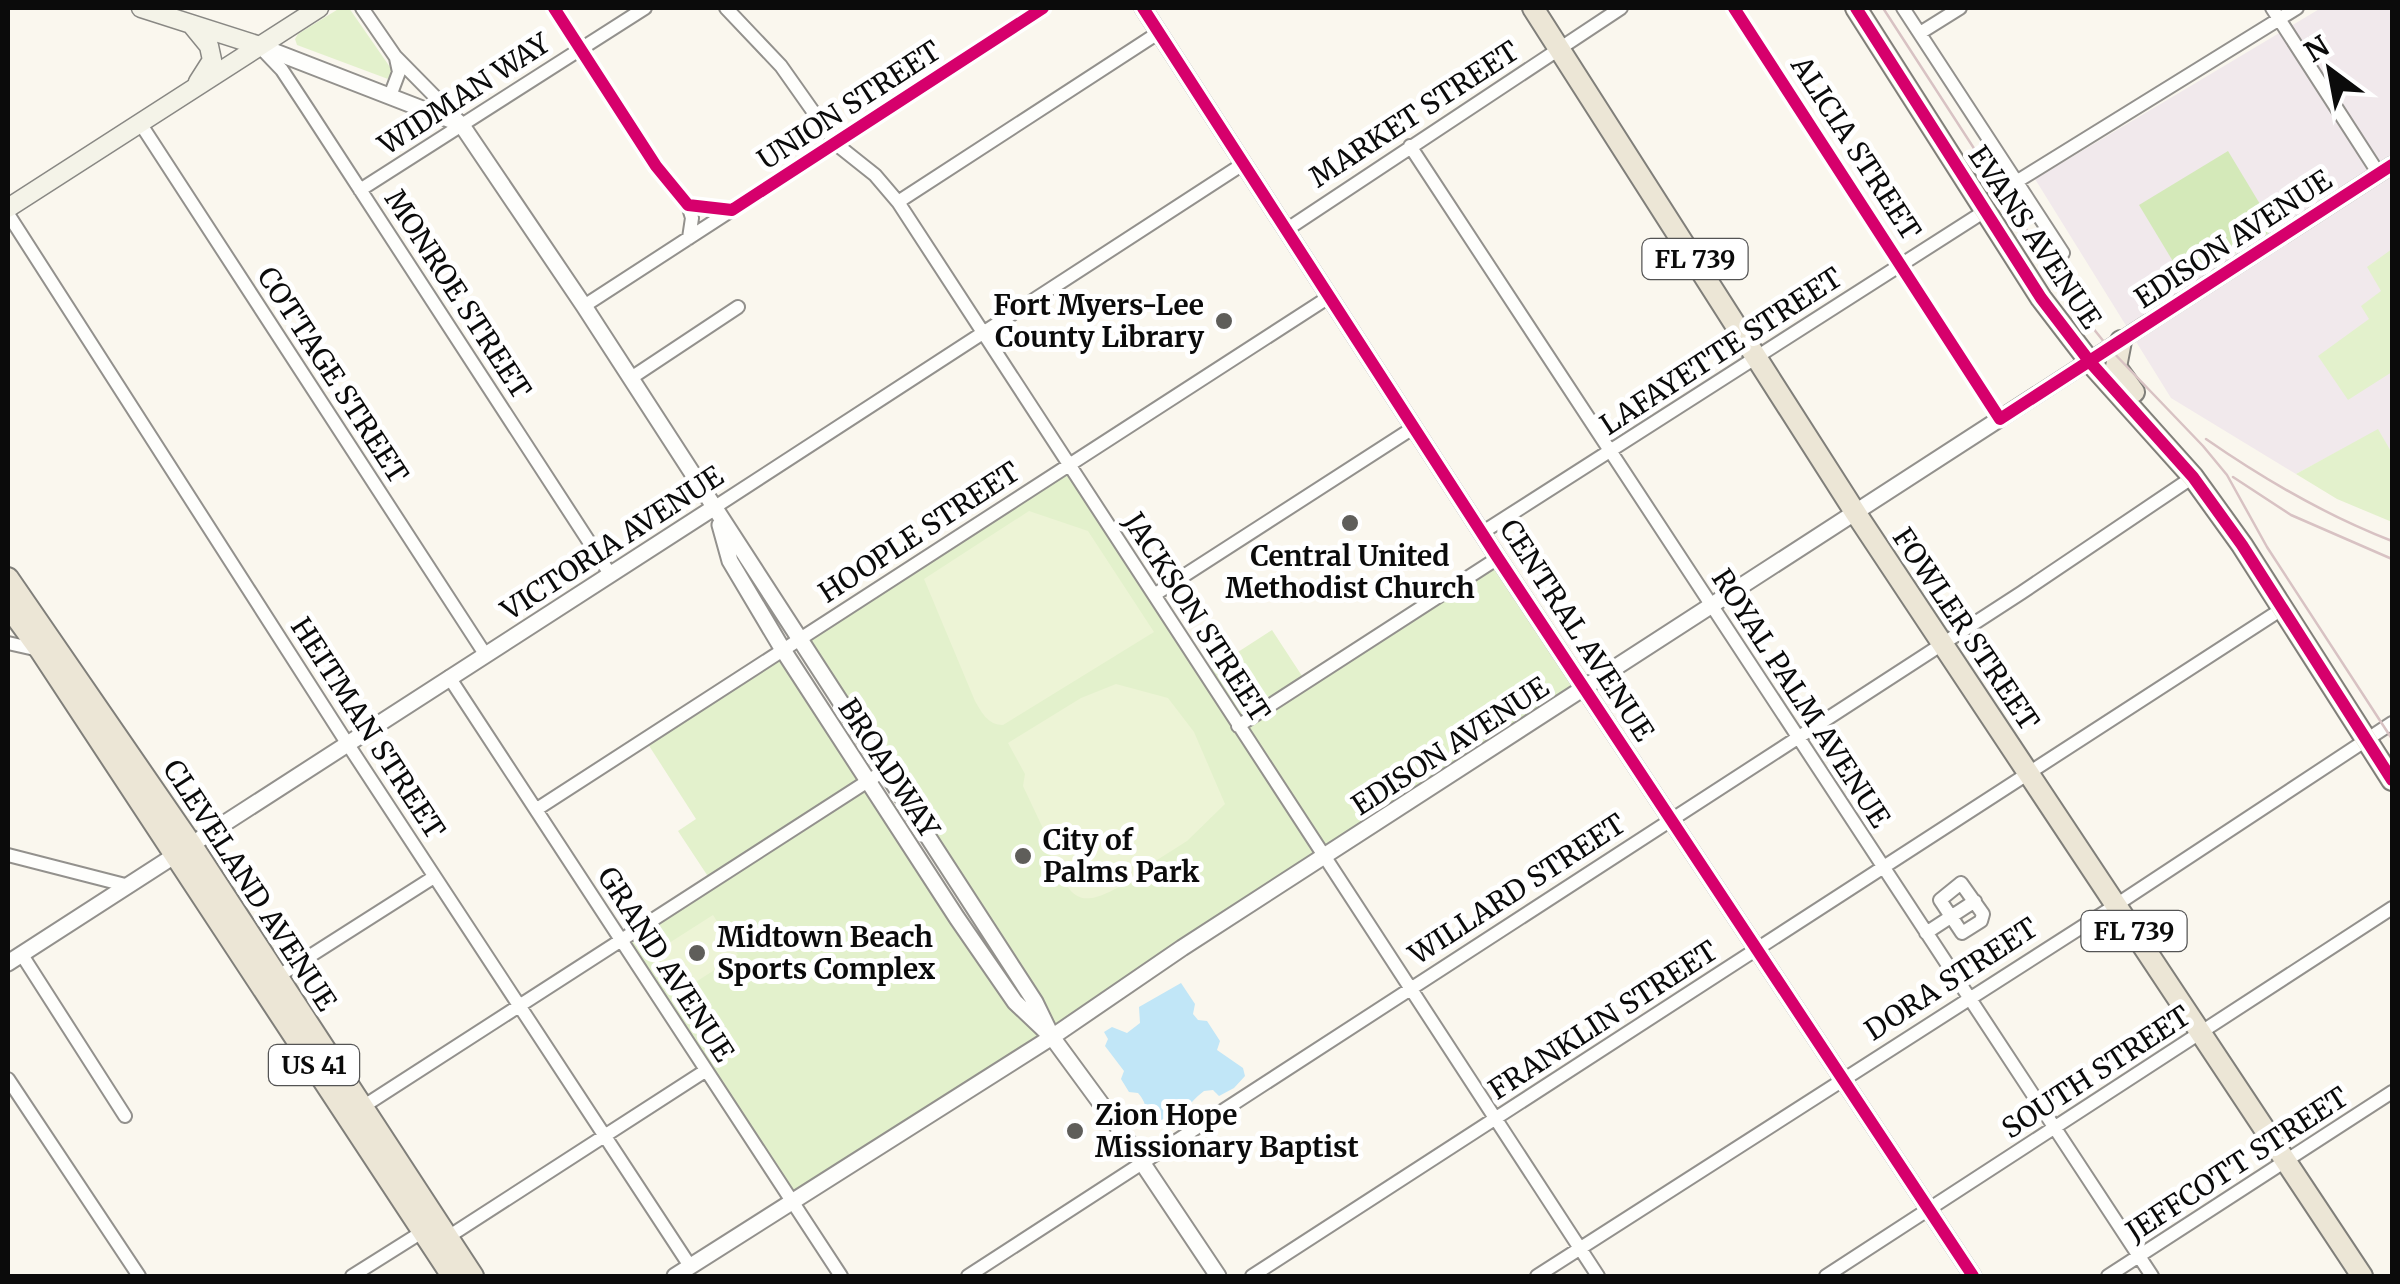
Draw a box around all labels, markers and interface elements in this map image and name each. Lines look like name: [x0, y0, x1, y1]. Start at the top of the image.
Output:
north arrow: [2280, 20, 2380, 120]
street label: WIDMAN WAY: [371, 25, 557, 163]
text: N: [2298, 28, 2336, 70]
street label: UNION STREET: [751, 33, 947, 177]
street label: MARKET STREET: [1303, 33, 1525, 195]
street label: ALICIA STREET: [1783, 49, 1929, 247]
street label: EVANS AVENUE: [1961, 139, 2110, 335]
street label: EDISON AVENUE: [2128, 162, 2338, 316]
street label: MONROE STREET: [377, 183, 539, 405]
road number: FL 739: [1642, 239, 1748, 279]
street label: LAFAYETTE STREET: [1593, 259, 1849, 443]
street label: COTTAGE STREET: [250, 260, 416, 490]
place label: Fort Myers-Lee County Library: [993, 287, 1204, 355]
marker: Fort Myers-Lee County Library: [1213, 310, 1235, 332]
street label: HOOPLE STREET: [812, 454, 1026, 610]
street label: VICTORIA AVENUE: [493, 458, 730, 629]
street label: JACKSON STREET: [1115, 505, 1278, 728]
marker: Central United Methodist Church: [1339, 512, 1361, 534]
street label: CENTRAL AVENUE: [1492, 512, 1662, 748]
street label: FOWLER STREET: [1885, 521, 2047, 737]
place label: Central United Methodist Church: [1225, 538, 1475, 606]
street label: ROYAL PALM AVENUE: [1704, 562, 1898, 834]
street label: HEITMAN STREET: [283, 610, 453, 846]
street label: EDISON AVENUE: [1345, 669, 1555, 823]
street label: BROADWAY: [831, 691, 948, 845]
street label: CLEVELAND AVENUE: [155, 753, 345, 1018]
street label: WILLARD STREET: [1401, 806, 1632, 973]
place label: City of Palms Park: [1043, 822, 1200, 890]
marker: City of Palms Park: [1012, 845, 1034, 867]
street label: GRAND AVENUE: [590, 860, 742, 1068]
street label: DORA STREET: [1858, 910, 2044, 1048]
road number: FL 739: [2082, 911, 2186, 951]
place label: Midtown Beach Sports Complex: [717, 919, 936, 987]
street label: FRANKLIN STREET: [1482, 933, 1724, 1107]
marker: Midtown Beach Sports Complex: [686, 942, 708, 964]
street label: SOUTH STREET: [1995, 998, 2197, 1146]
road number: US 41: [269, 1045, 359, 1085]
street label: JEFFCOTT STREET: [2119, 1079, 2355, 1250]
place label: Zion Hope Missionary Baptist: [1095, 1097, 1359, 1165]
marker: Zion Hope Missionary Baptist: [1064, 1120, 1086, 1142]

